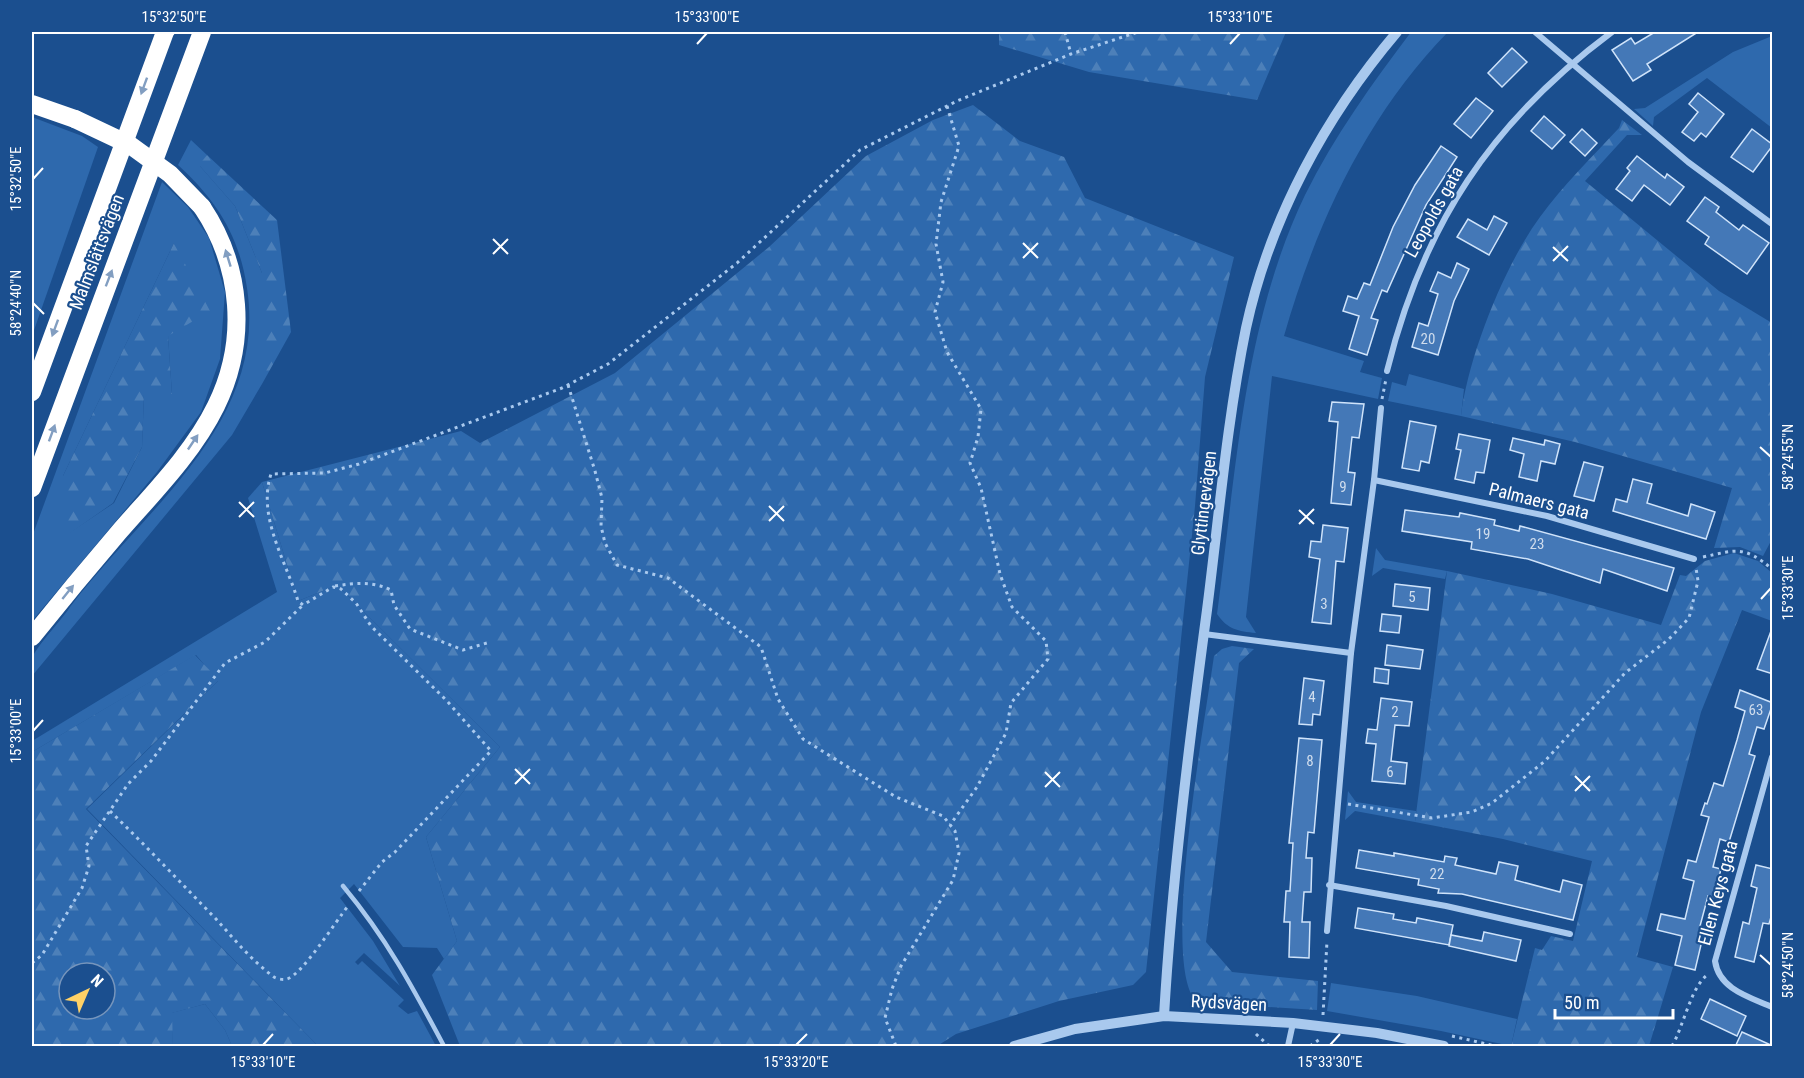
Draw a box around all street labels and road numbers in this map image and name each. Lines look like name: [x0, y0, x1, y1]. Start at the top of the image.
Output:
street label: Leopolds gata: [1400, 163, 1467, 261]
street label: Malmslättsvägen: [65, 191, 128, 313]
street label: Glyttingevägen: [1187, 449, 1220, 556]
street label: Palmaers gata: [1487, 478, 1591, 523]
street label: Ellen Keys gata: [1693, 838, 1742, 948]
street label: Rydsvägen: [1190, 990, 1268, 1015]

